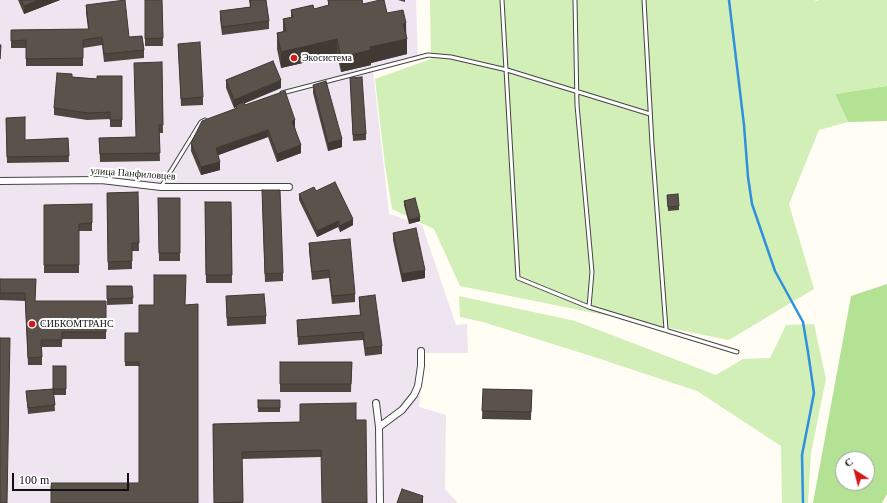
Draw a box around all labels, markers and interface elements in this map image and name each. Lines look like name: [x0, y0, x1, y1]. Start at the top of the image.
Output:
place label: Экосистема: [302, 52, 352, 64]
marker: Экосистема: [289, 53, 299, 63]
street label: улица Панфиловцев: [90, 165, 176, 183]
place label: СИБКОМТРАНС: [40, 318, 114, 330]
marker: СИБКОМТРАНС: [27, 319, 37, 329]
north arrow: [835, 451, 875, 491]
text: С: [842, 455, 855, 469]
scale bar: [14, 465, 131, 491]
text: 100 m: [19, 473, 49, 487]

